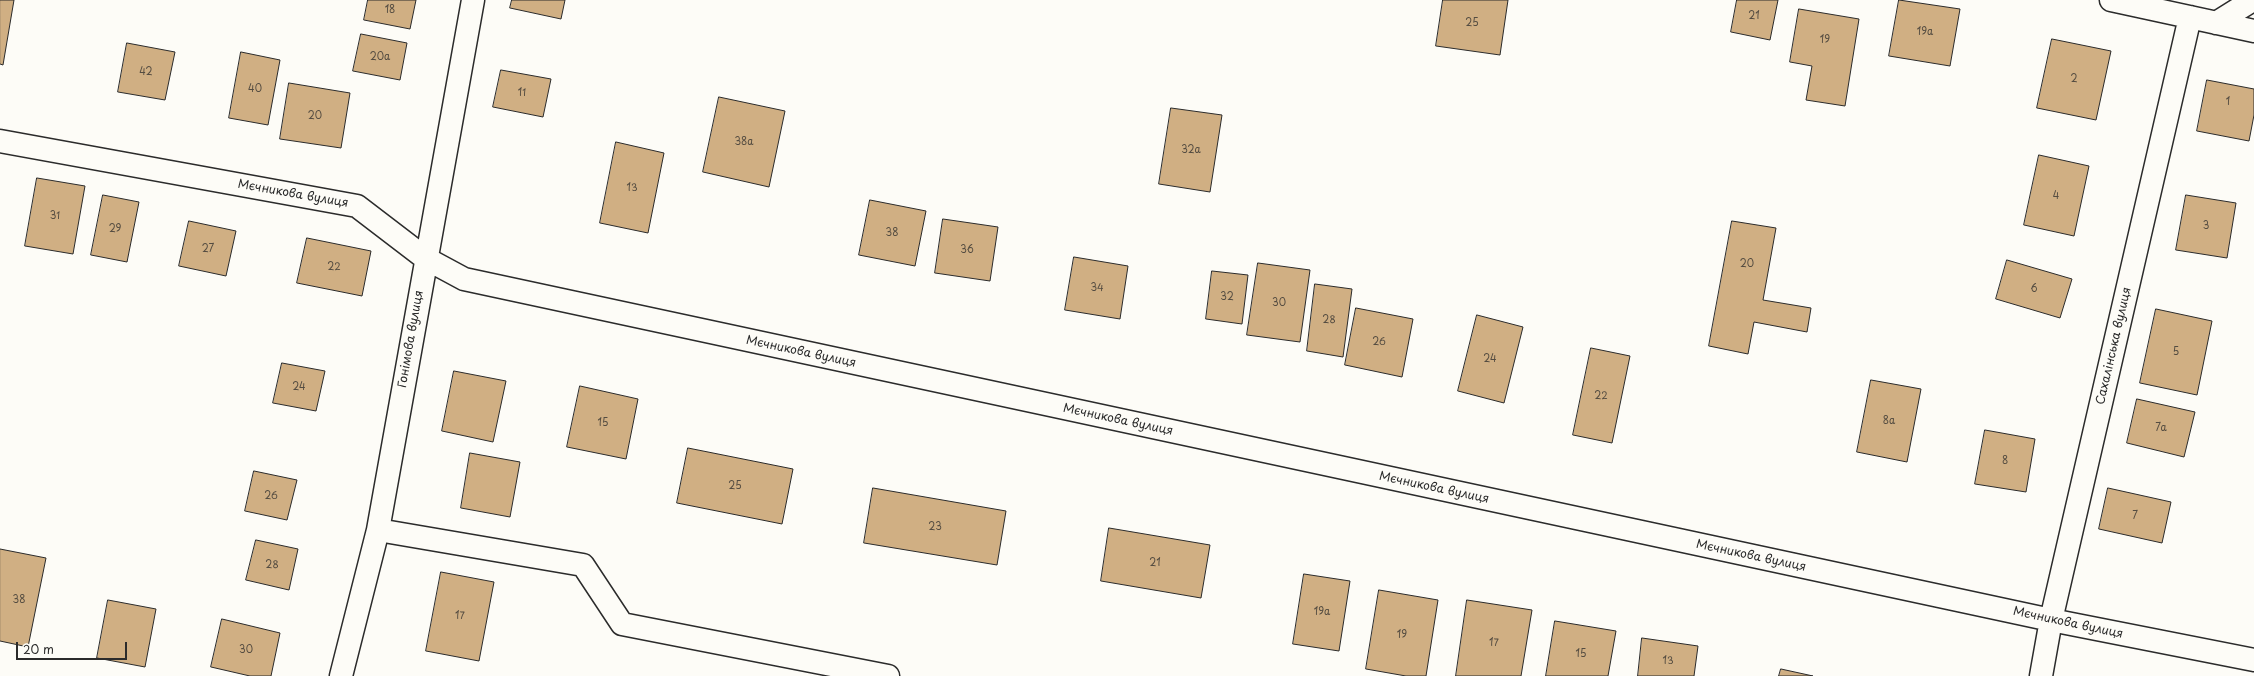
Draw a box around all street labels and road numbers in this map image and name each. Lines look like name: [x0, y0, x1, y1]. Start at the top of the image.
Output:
street label: Мєчникова вулиця: [237, 177, 349, 211]
street label: Сахалінська вулиця: [2093, 286, 2135, 406]
street label: Гонімова вулиця: [395, 289, 427, 389]
street label: Мєчникова вулиця: [745, 333, 857, 371]
street label: Мєчникова вулиця: [1062, 401, 1174, 439]
street label: Мєчникова вулиця: [1378, 469, 1490, 507]
street label: Мєчникова вулиця: [1695, 537, 1807, 575]
street label: Мєчникова вулиця: [2012, 604, 2124, 642]

